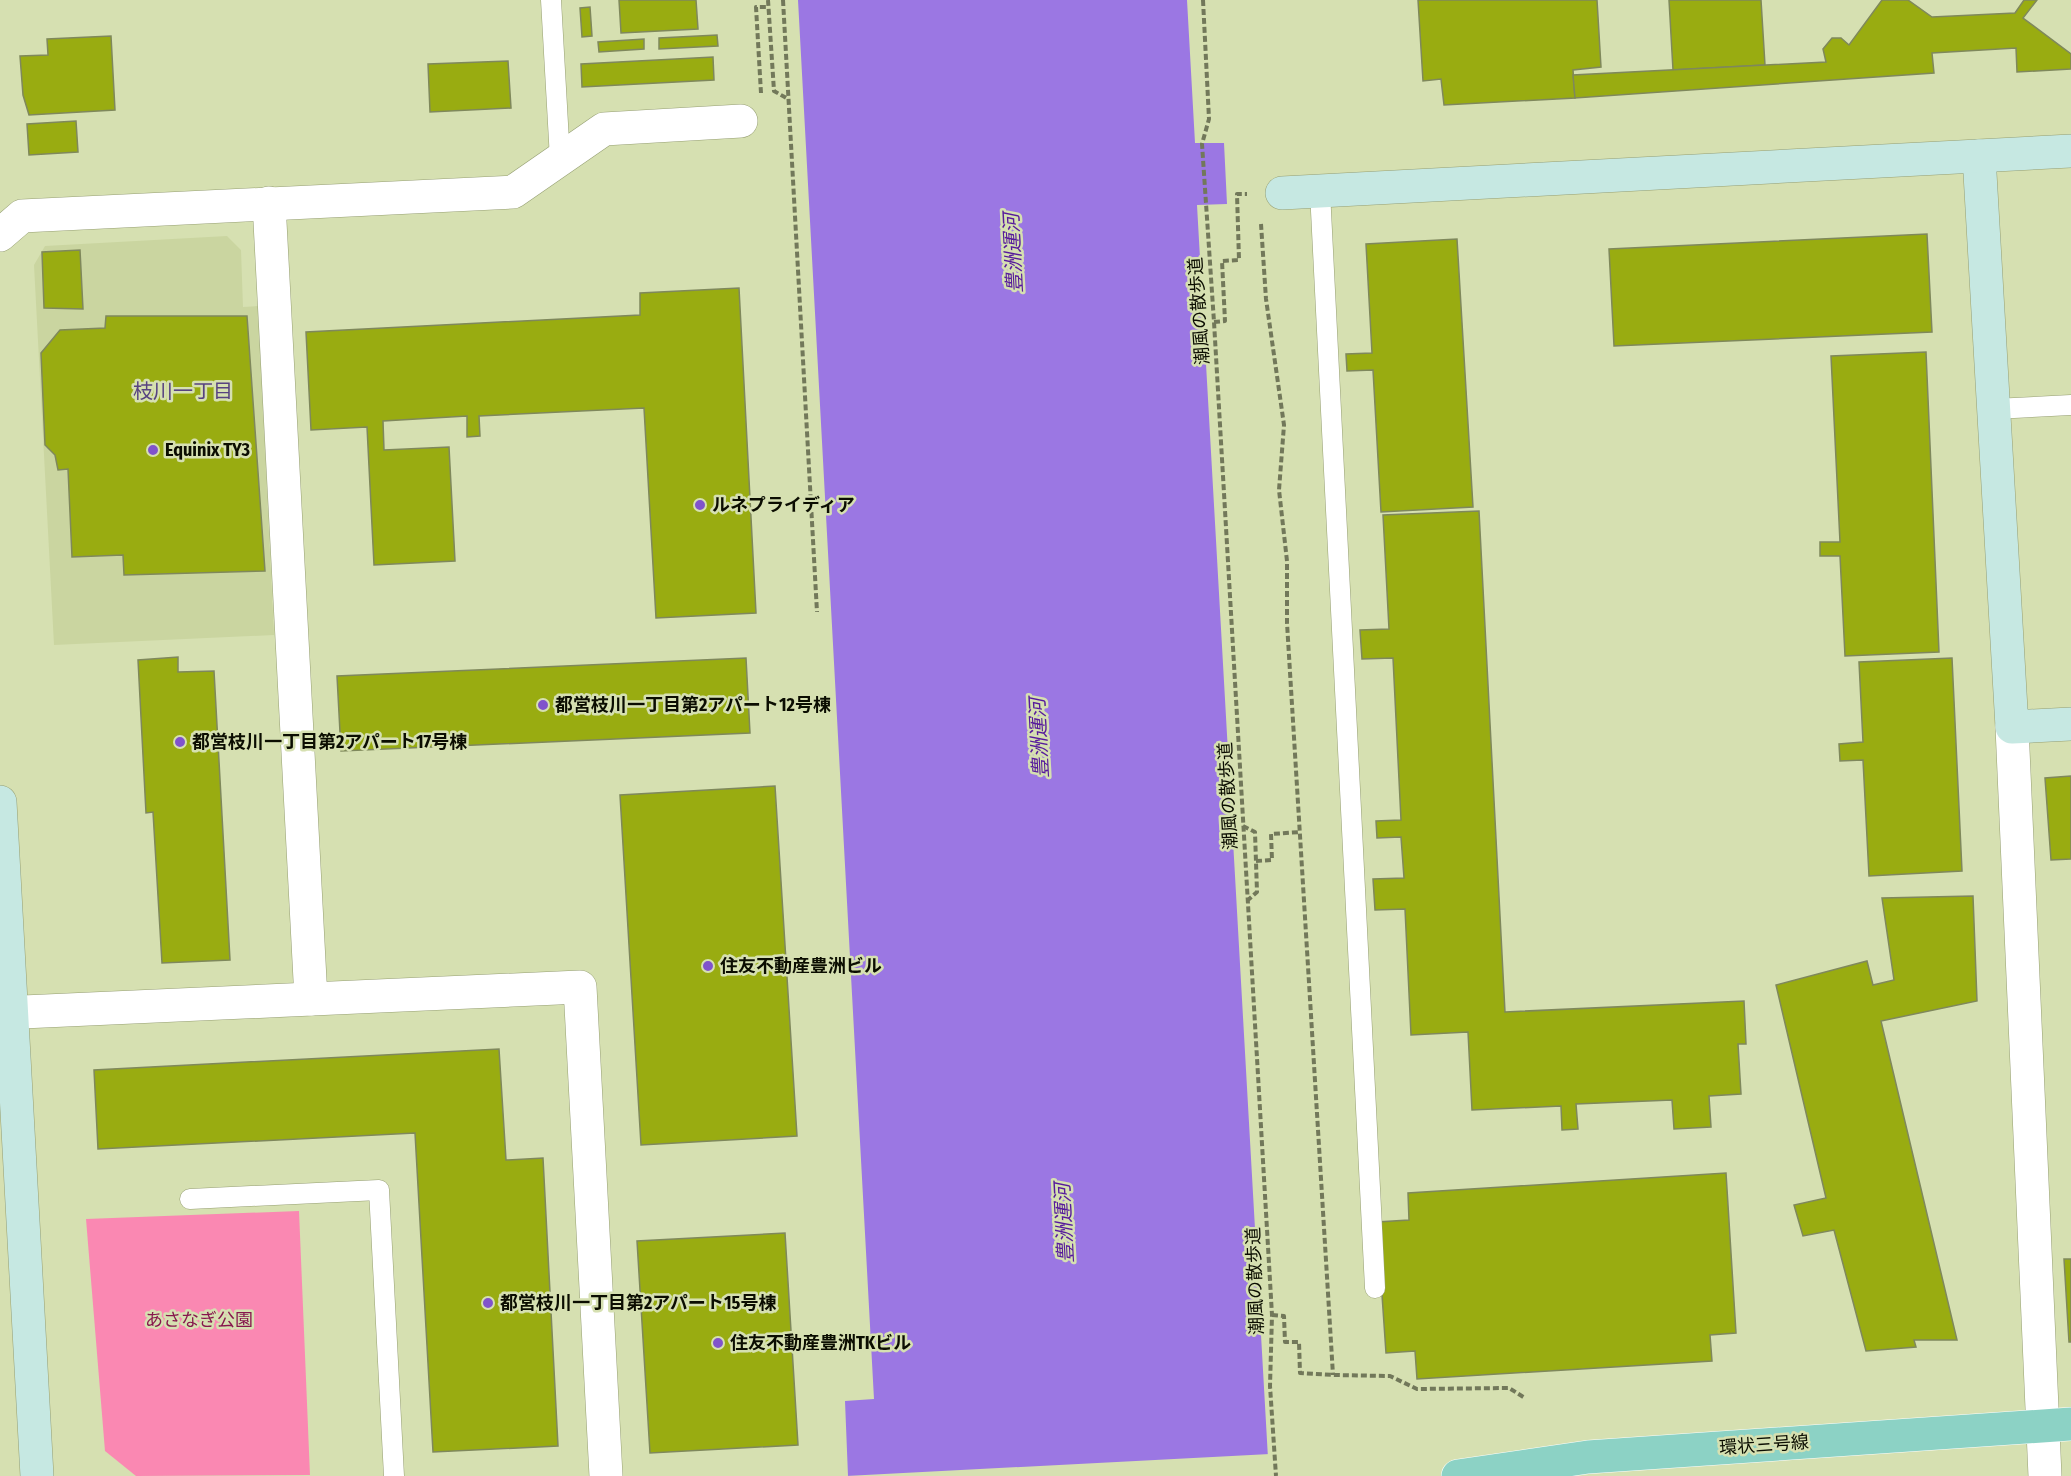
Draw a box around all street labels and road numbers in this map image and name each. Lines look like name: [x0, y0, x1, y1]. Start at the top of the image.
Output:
street label: 潮風の散歩道: [1184, 256, 1214, 366]
street label: 潮風の散歩道: [1214, 741, 1242, 851]
street label: 潮風の散歩道: [1242, 1227, 1268, 1335]
street label: 環状三号線: [1718, 1431, 1810, 1459]

